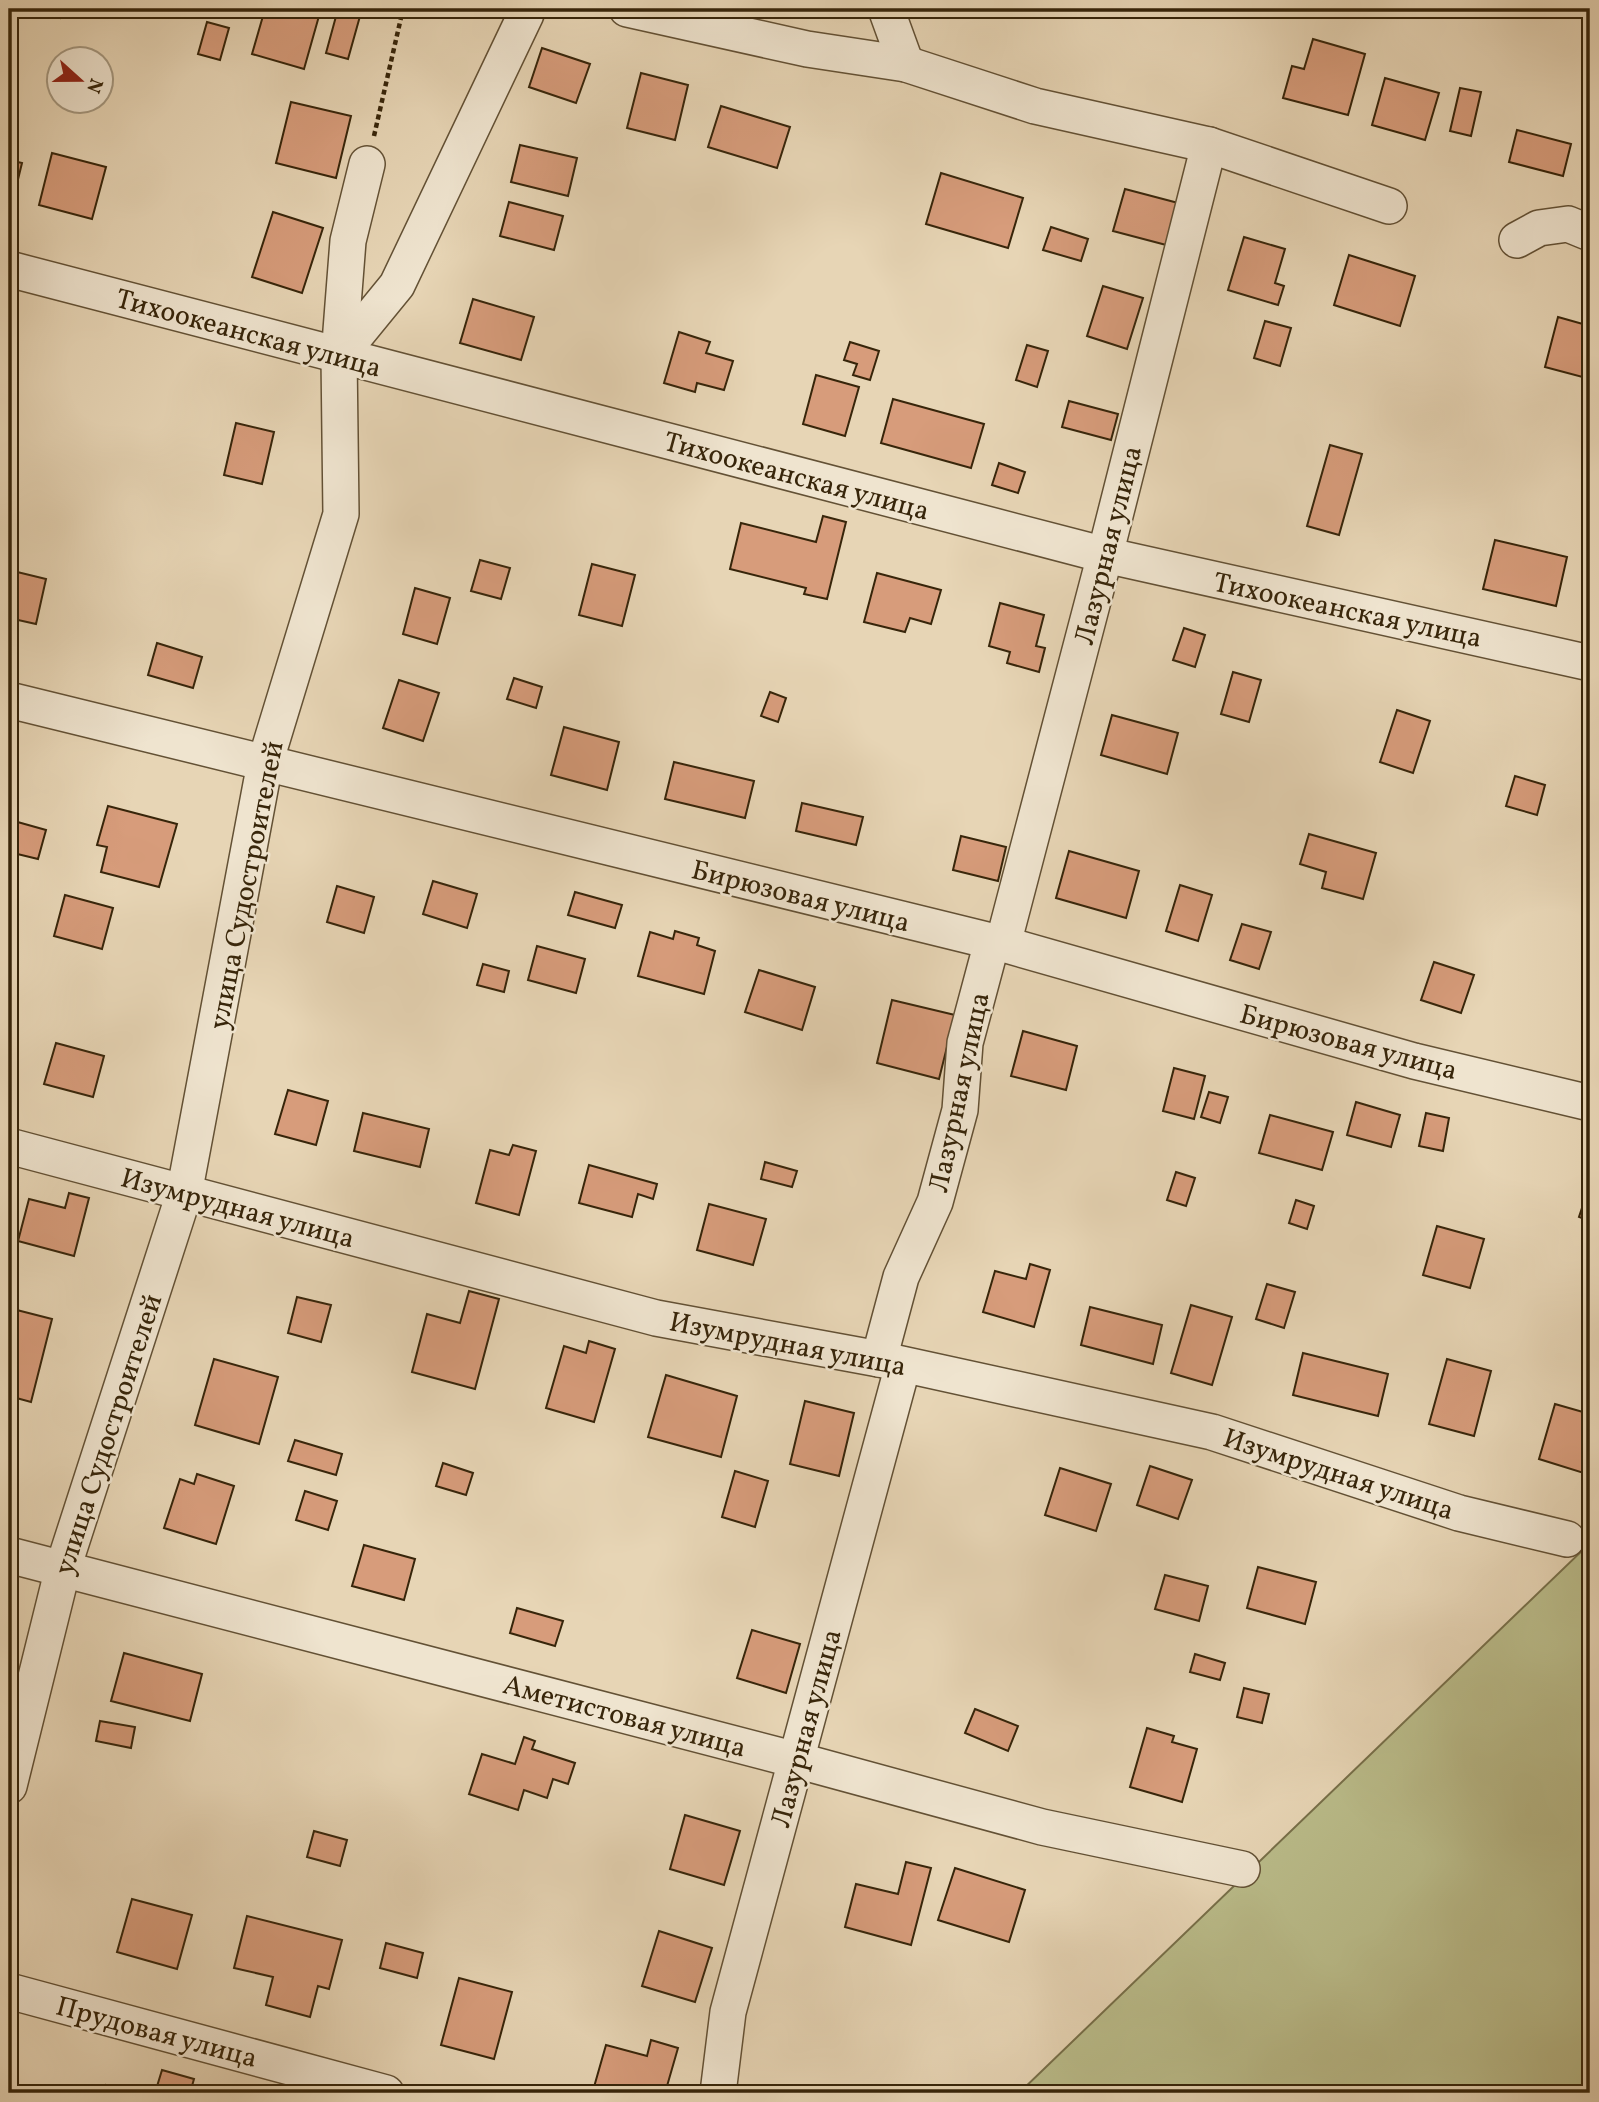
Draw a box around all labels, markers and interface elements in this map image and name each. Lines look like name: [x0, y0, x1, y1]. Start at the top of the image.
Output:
north arrow: [46, 46, 116, 116]
text: N: [79, 74, 109, 97]
street label: Тихоокеанская улица: [111, 280, 386, 389]
street label: Тихоокеанская улица: [659, 423, 934, 532]
street label: Лазурная улица: [1066, 442, 1153, 649]
street label: Тихоокеанская улица: [1210, 564, 1485, 659]
street label: улица Судостроителей: [200, 738, 295, 1033]
street label: Бирюзовая улица: [687, 851, 914, 943]
street label: Лазурная улица: [920, 989, 1001, 1196]
street label: Бирюзовая улица: [1235, 996, 1462, 1091]
street label: Изумрудная улица: [116, 1159, 359, 1259]
street label: улица Судостроителей: [46, 1289, 173, 1580]
street label: Изумрудная улица: [666, 1303, 909, 1388]
street label: Изумрудная улица: [1218, 1420, 1459, 1531]
street label: Лазурная улица: [762, 1625, 853, 1832]
street label: Аметистовая улица: [498, 1666, 750, 1769]
street label: Прудовая улица: [51, 1988, 261, 2079]

